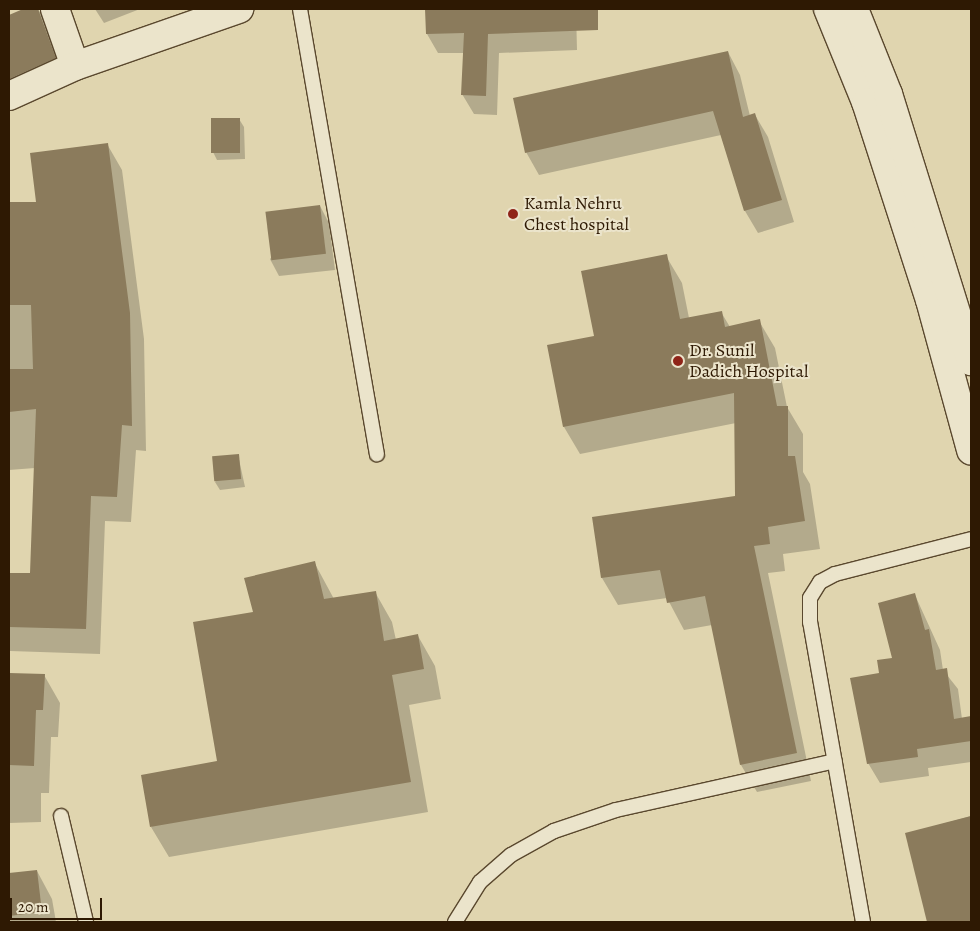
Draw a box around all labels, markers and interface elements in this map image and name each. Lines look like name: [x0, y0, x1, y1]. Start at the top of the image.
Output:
place label: Kamla Nehru Chest hospital: [524, 193, 629, 235]
marker: Kamla Nehru Chest hospital: [506, 207, 520, 221]
place label: Dr. Sunil Dadich Hospital: [689, 340, 808, 382]
marker: Dr. Sunil Dadich Hospital: [671, 354, 685, 368]
scale bar: [12, 888, 105, 920]
text: 20 m: [18, 897, 49, 917]

